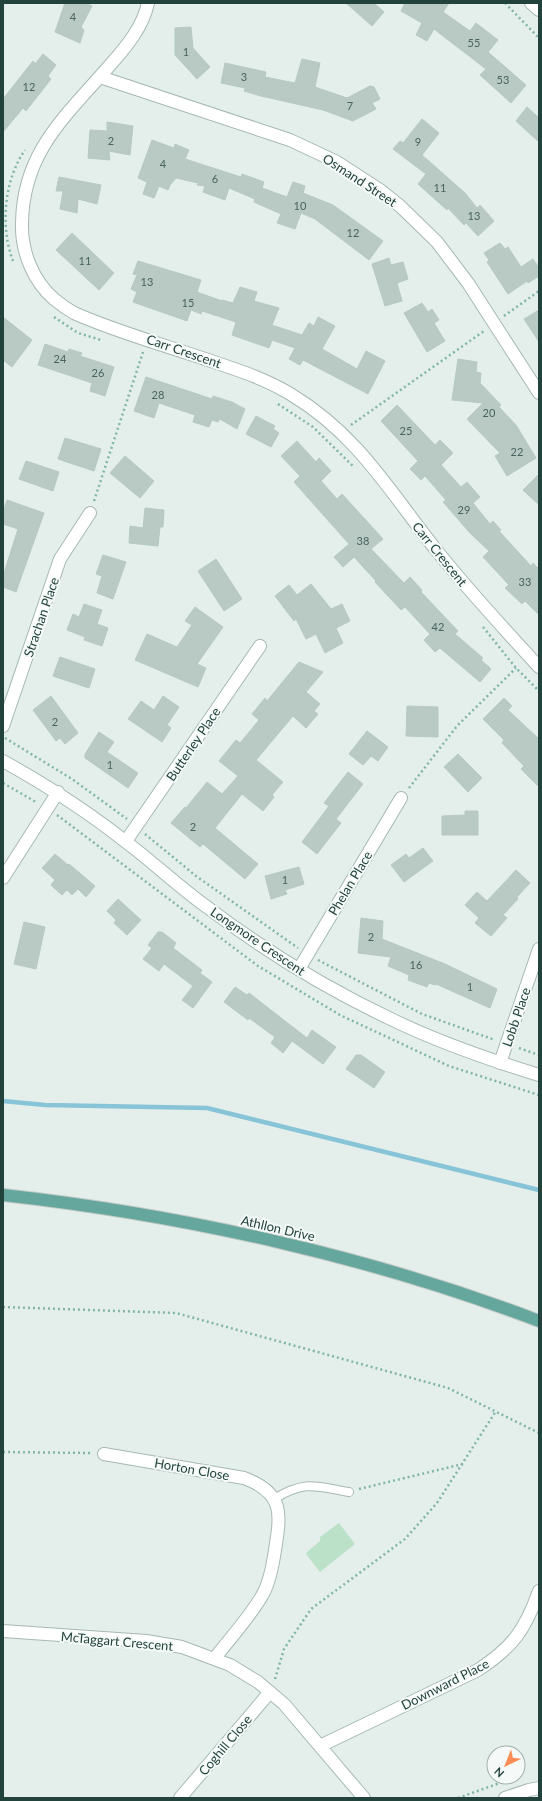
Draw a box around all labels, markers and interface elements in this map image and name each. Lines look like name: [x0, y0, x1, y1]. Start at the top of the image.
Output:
house number: 4: [70, 10, 77, 23]
house number: 55: [468, 36, 480, 49]
house number: 1: [183, 45, 189, 58]
house number: 3: [241, 70, 247, 83]
house number: 53: [497, 73, 509, 86]
house number: 12: [23, 80, 35, 93]
house number: 7: [347, 99, 353, 112]
house number: 2: [108, 134, 114, 147]
house number: 9: [415, 135, 421, 148]
street label: Osmand Street: [320, 150, 400, 210]
house number: 4: [160, 157, 167, 170]
house number: 6: [212, 172, 218, 185]
house number: 11: [434, 181, 446, 194]
house number: 10: [294, 199, 307, 212]
house number: 13: [468, 209, 480, 222]
house number: 12: [347, 226, 359, 239]
house number: 11: [79, 254, 91, 267]
house number: 13: [141, 275, 153, 288]
house number: 15: [182, 296, 194, 309]
street label: Carr Crescent: [144, 331, 224, 371]
house number: 24: [54, 352, 67, 365]
house number: 26: [92, 366, 104, 379]
house number: 28: [152, 388, 164, 401]
house number: 20: [483, 406, 496, 419]
house number: 25: [400, 424, 412, 437]
house number: 22: [511, 445, 523, 458]
house number: 29: [458, 503, 470, 516]
street label: Carr Crescent: [409, 519, 471, 590]
house number: 38: [357, 534, 369, 547]
street label: Strachan Place: [20, 575, 62, 659]
house number: 33: [519, 575, 531, 588]
house number: 42: [432, 620, 444, 633]
street label: Butterley Place: [162, 704, 224, 784]
house number: 2: [52, 715, 58, 728]
house number: 1: [107, 758, 113, 771]
house number: 2: [190, 820, 196, 833]
street label: Phelan Place: [325, 848, 376, 918]
house number: 1: [282, 873, 288, 886]
street label: Longmore Crescent: [208, 903, 309, 979]
house number: 2: [368, 930, 374, 943]
house number: 16: [410, 958, 422, 971]
house number: 1: [467, 980, 473, 993]
street label: Lobb Place: [498, 985, 534, 1049]
street label: Athllon Drive: [239, 1212, 317, 1244]
street label: Horton Close: [153, 1455, 231, 1484]
street label: McTaggart Crescent: [60, 1628, 174, 1654]
street label: Downward Place: [398, 1655, 492, 1713]
street label: Coghill Close: [195, 1711, 255, 1779]
north arrow: [486, 1745, 526, 1785]
text: N: [491, 1765, 506, 1780]

